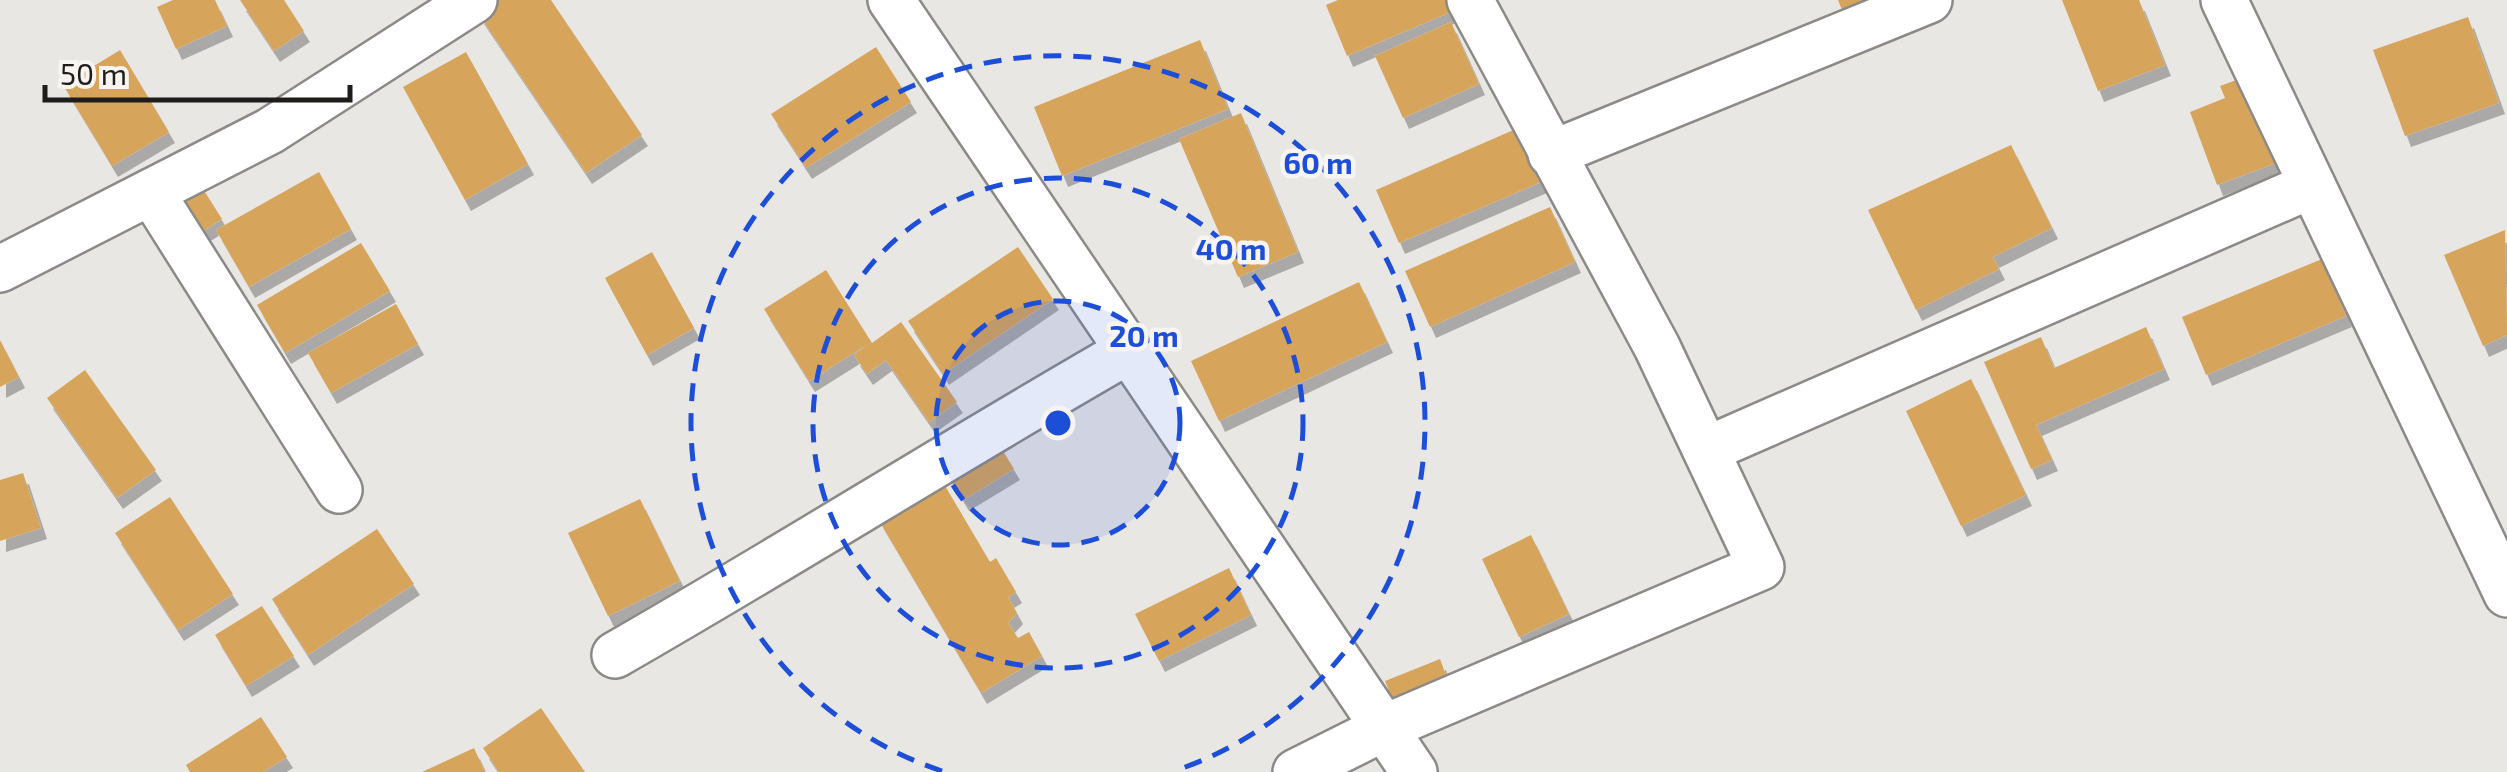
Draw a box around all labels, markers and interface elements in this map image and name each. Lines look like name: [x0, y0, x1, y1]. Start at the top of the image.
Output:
scale bar: [45, 40, 350, 102]
text: 50 m: [60, 55, 127, 91]
text: 60 m: [1283, 144, 1353, 180]
text: 40 m: [1196, 230, 1266, 266]
text: 20 m: [1109, 317, 1179, 353]
centre of rings: [1040, 405, 1076, 441]

